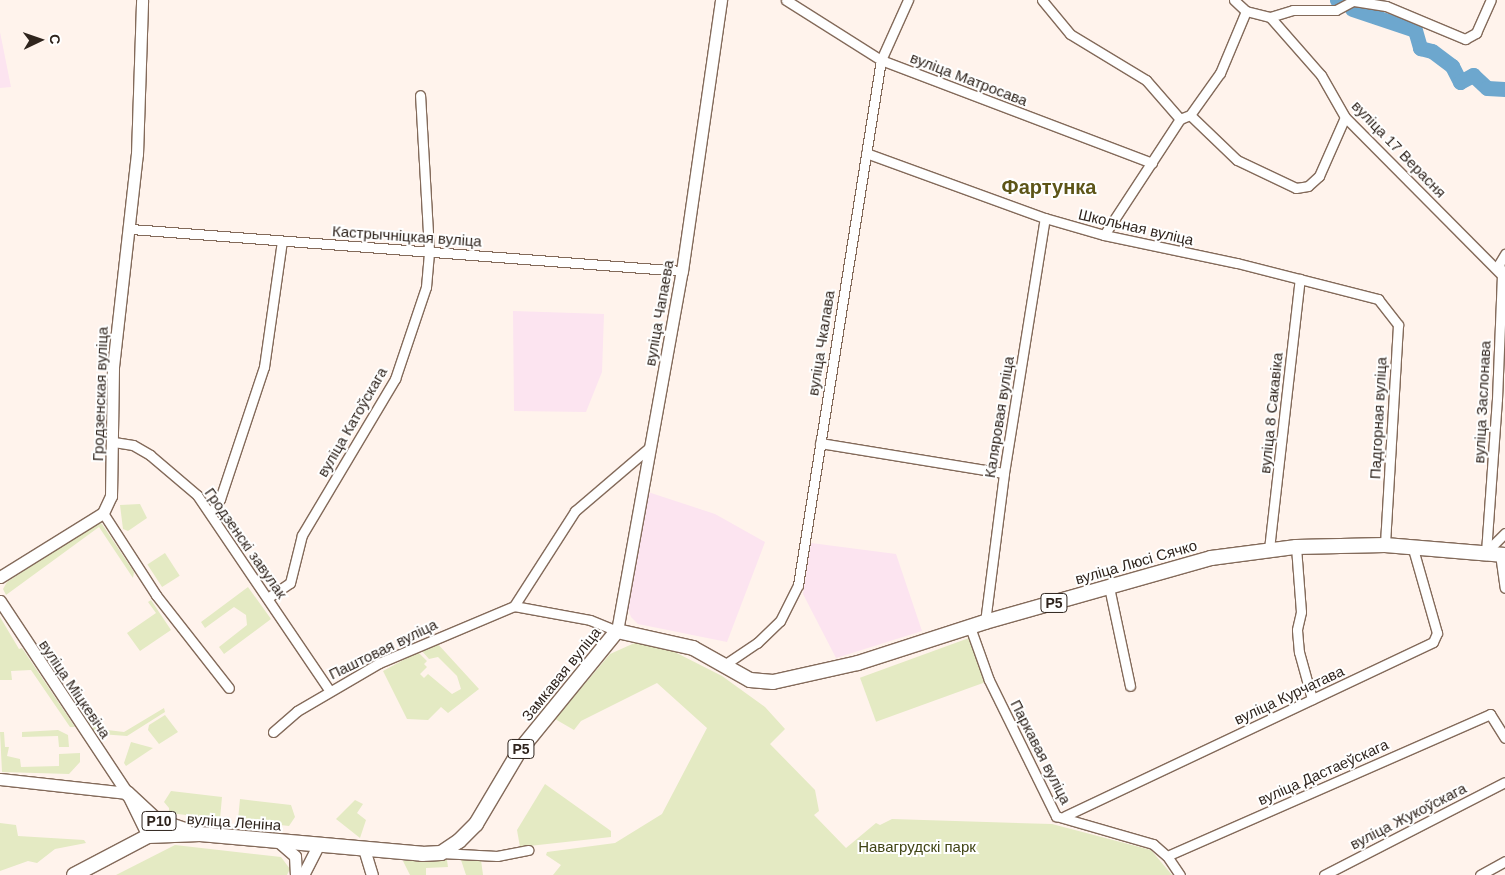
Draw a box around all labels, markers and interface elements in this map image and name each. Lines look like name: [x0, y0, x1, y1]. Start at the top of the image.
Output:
north arrow: [15, 15, 65, 65]
text: С: [47, 34, 63, 45]
street label: вуліца Матросава: [908, 48, 1030, 110]
street label: вуліца 17 Верасня: [1348, 97, 1450, 201]
district label: Фартунка: [1002, 175, 1096, 199]
street label: Школьная вуліца: [1077, 205, 1195, 249]
street label: Кастрычніцкая вуліца: [332, 222, 482, 250]
street label: вуліца Чапаева: [641, 259, 677, 367]
street label: вуліца Чкалава: [804, 289, 838, 397]
street label: Гродзенская вуліца: [89, 326, 111, 462]
street label: вуліца Заслонава: [1470, 340, 1494, 464]
street label: вуліца 8 Сакавіка: [1256, 352, 1286, 474]
street label: Каляровая вуліца: [980, 355, 1018, 479]
street label: Падгорная вуліца: [1366, 356, 1390, 480]
street label: вуліца Катоўскага: [313, 364, 391, 480]
street label: Гродзенскі завулак: [201, 484, 291, 602]
street label: вуліца Люсі Сячко: [1073, 536, 1199, 588]
road number: Р5: [1040, 592, 1068, 614]
street label: Паштовая вуліца: [326, 615, 440, 683]
street label: Замкавая вуліца: [518, 624, 604, 724]
street label: вуліца Міцкевіча: [35, 636, 115, 742]
street label: вуліца Курчатава: [1231, 662, 1347, 728]
street label: Паркавая вуліца: [1007, 697, 1075, 807]
street label: вуліца Дастаеўскага: [1255, 735, 1391, 809]
road number: Р5: [507, 738, 535, 761]
street label: вуліца Жукоўскага: [1347, 779, 1469, 853]
road number: Р10: [142, 809, 176, 832]
street label: вуліца Леніна: [186, 810, 282, 834]
park label: Навагрудскі парк: [858, 838, 976, 856]

